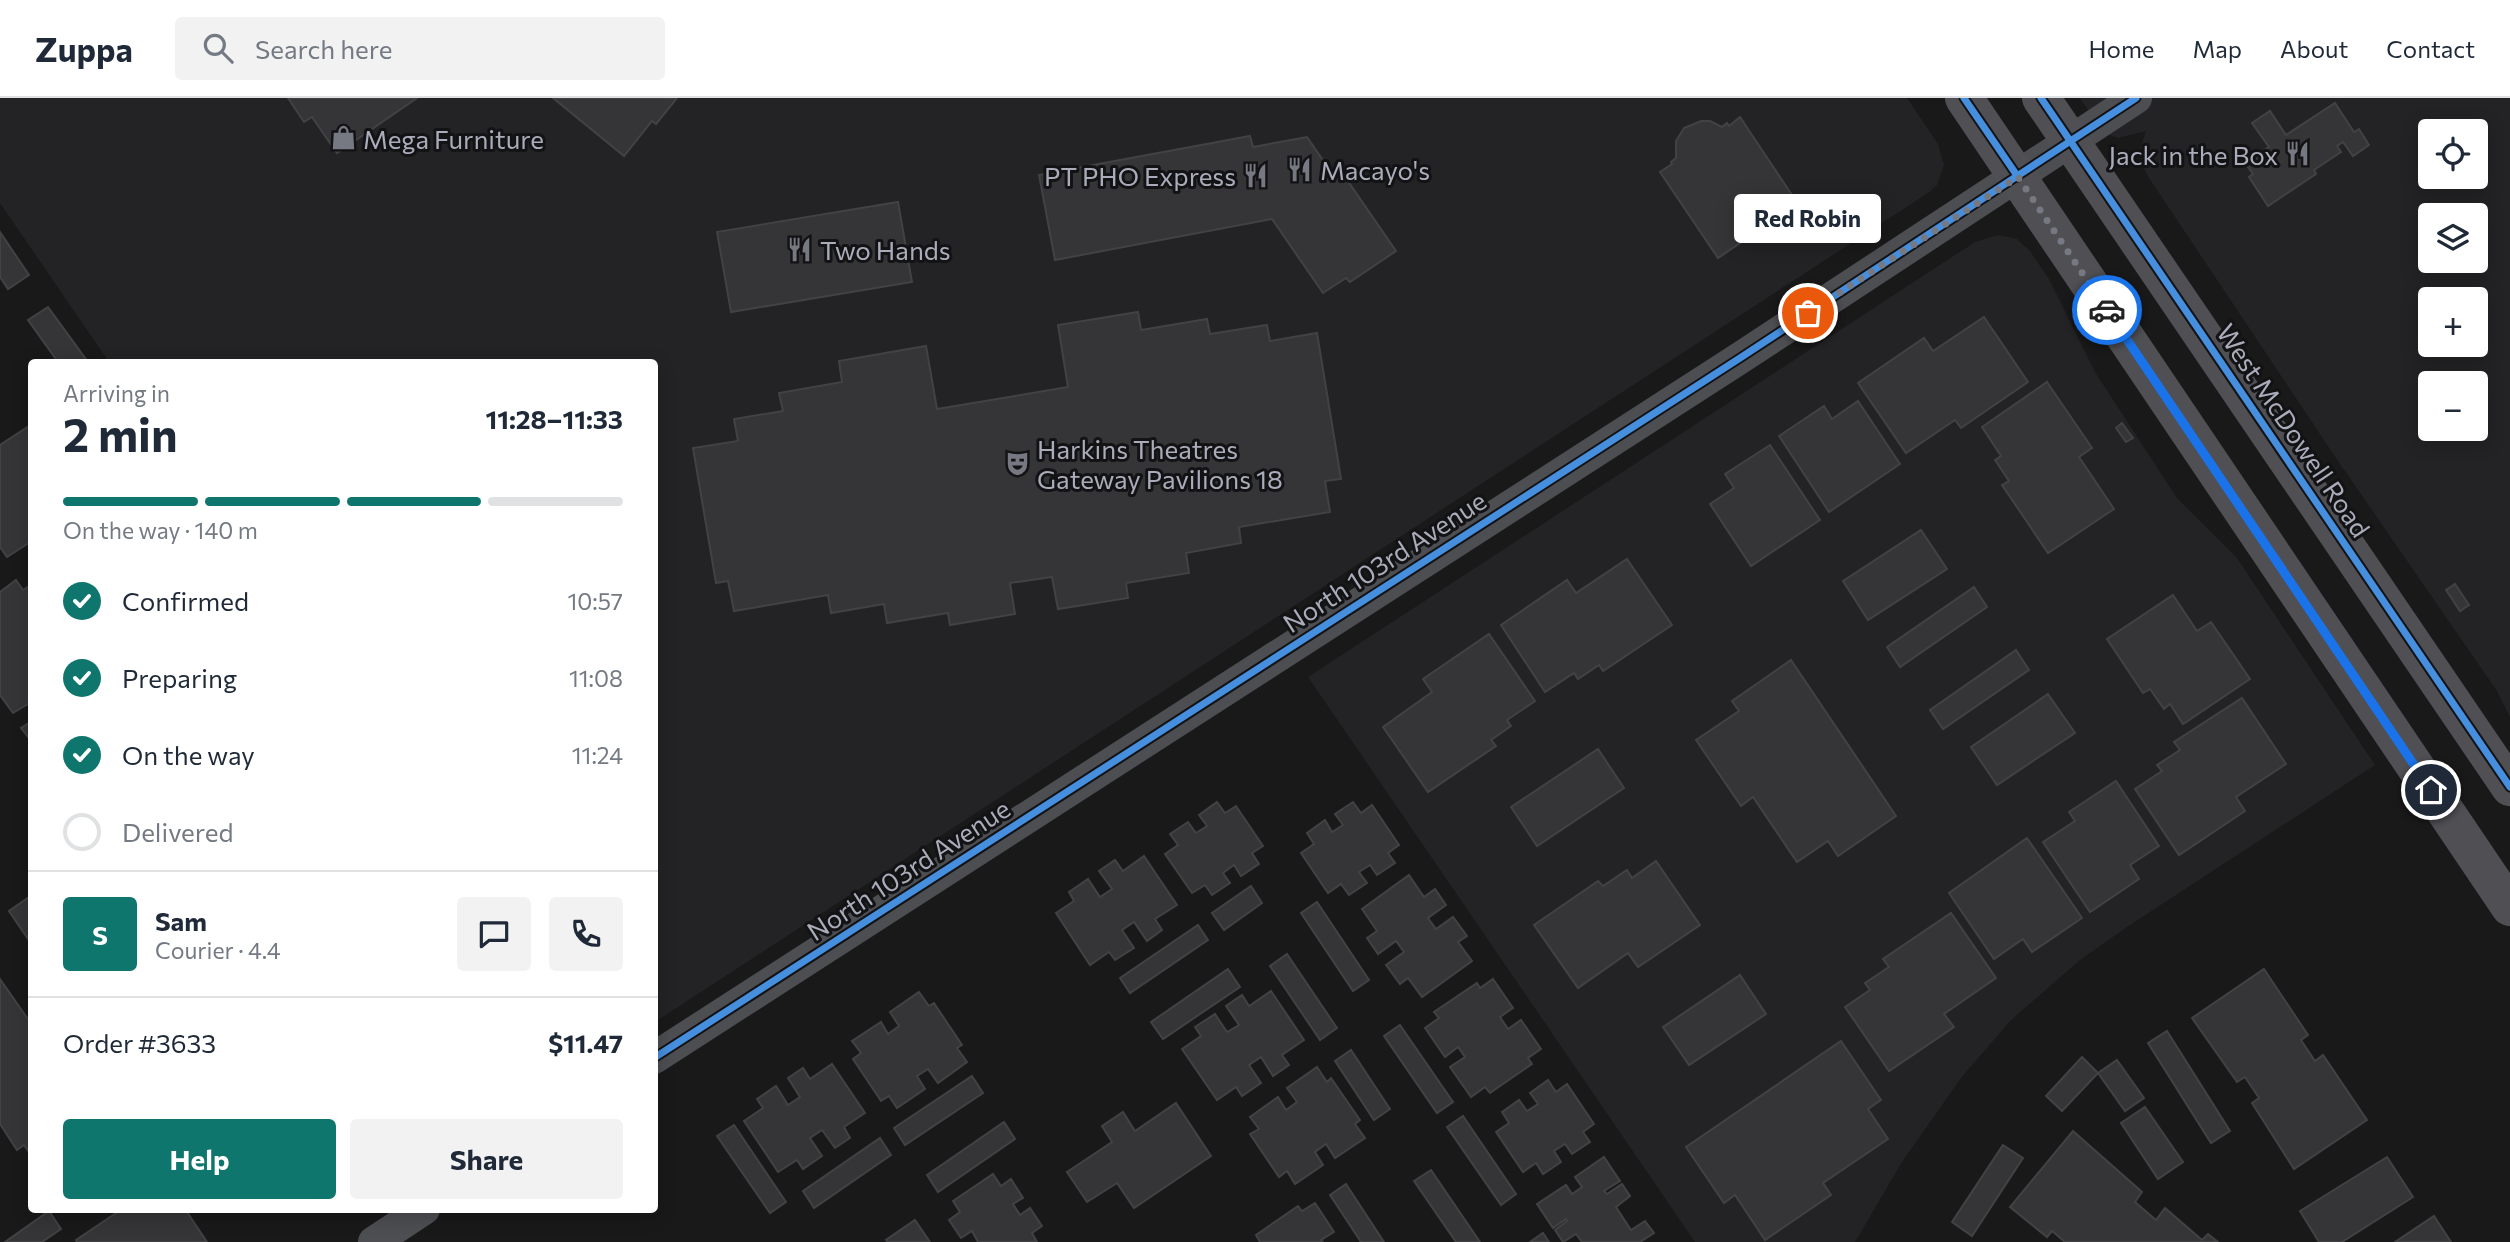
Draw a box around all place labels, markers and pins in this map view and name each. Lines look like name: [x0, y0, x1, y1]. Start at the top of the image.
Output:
place label: Mega Furniture: [363, 123, 544, 154]
shop icon: Mega Furniture: [329, 124, 357, 152]
place label: Jack in the Box: [2109, 139, 2278, 170]
restaurant icon: Jack in the Box: [2284, 140, 2312, 168]
place label: Macayo's: [1320, 154, 1430, 185]
restaurant icon: Macayo's: [1286, 155, 1314, 183]
place label: PT PHO Express: [1044, 160, 1236, 191]
restaurant icon: PT PHO Express: [1242, 161, 1270, 189]
callout: Red Robin: [1734, 194, 1882, 243]
place label: Two Hands: [820, 234, 951, 265]
restaurant icon: Two Hands: [786, 235, 814, 263]
pin: [1778, 283, 1838, 343]
place label: Harkins Theatres Gateway Pavilions 18: [1037, 433, 1283, 494]
theatre icon: Harkins Theatres Gateway Pavilions 18: [1003, 449, 1031, 477]
pin: [2401, 760, 2461, 820]

